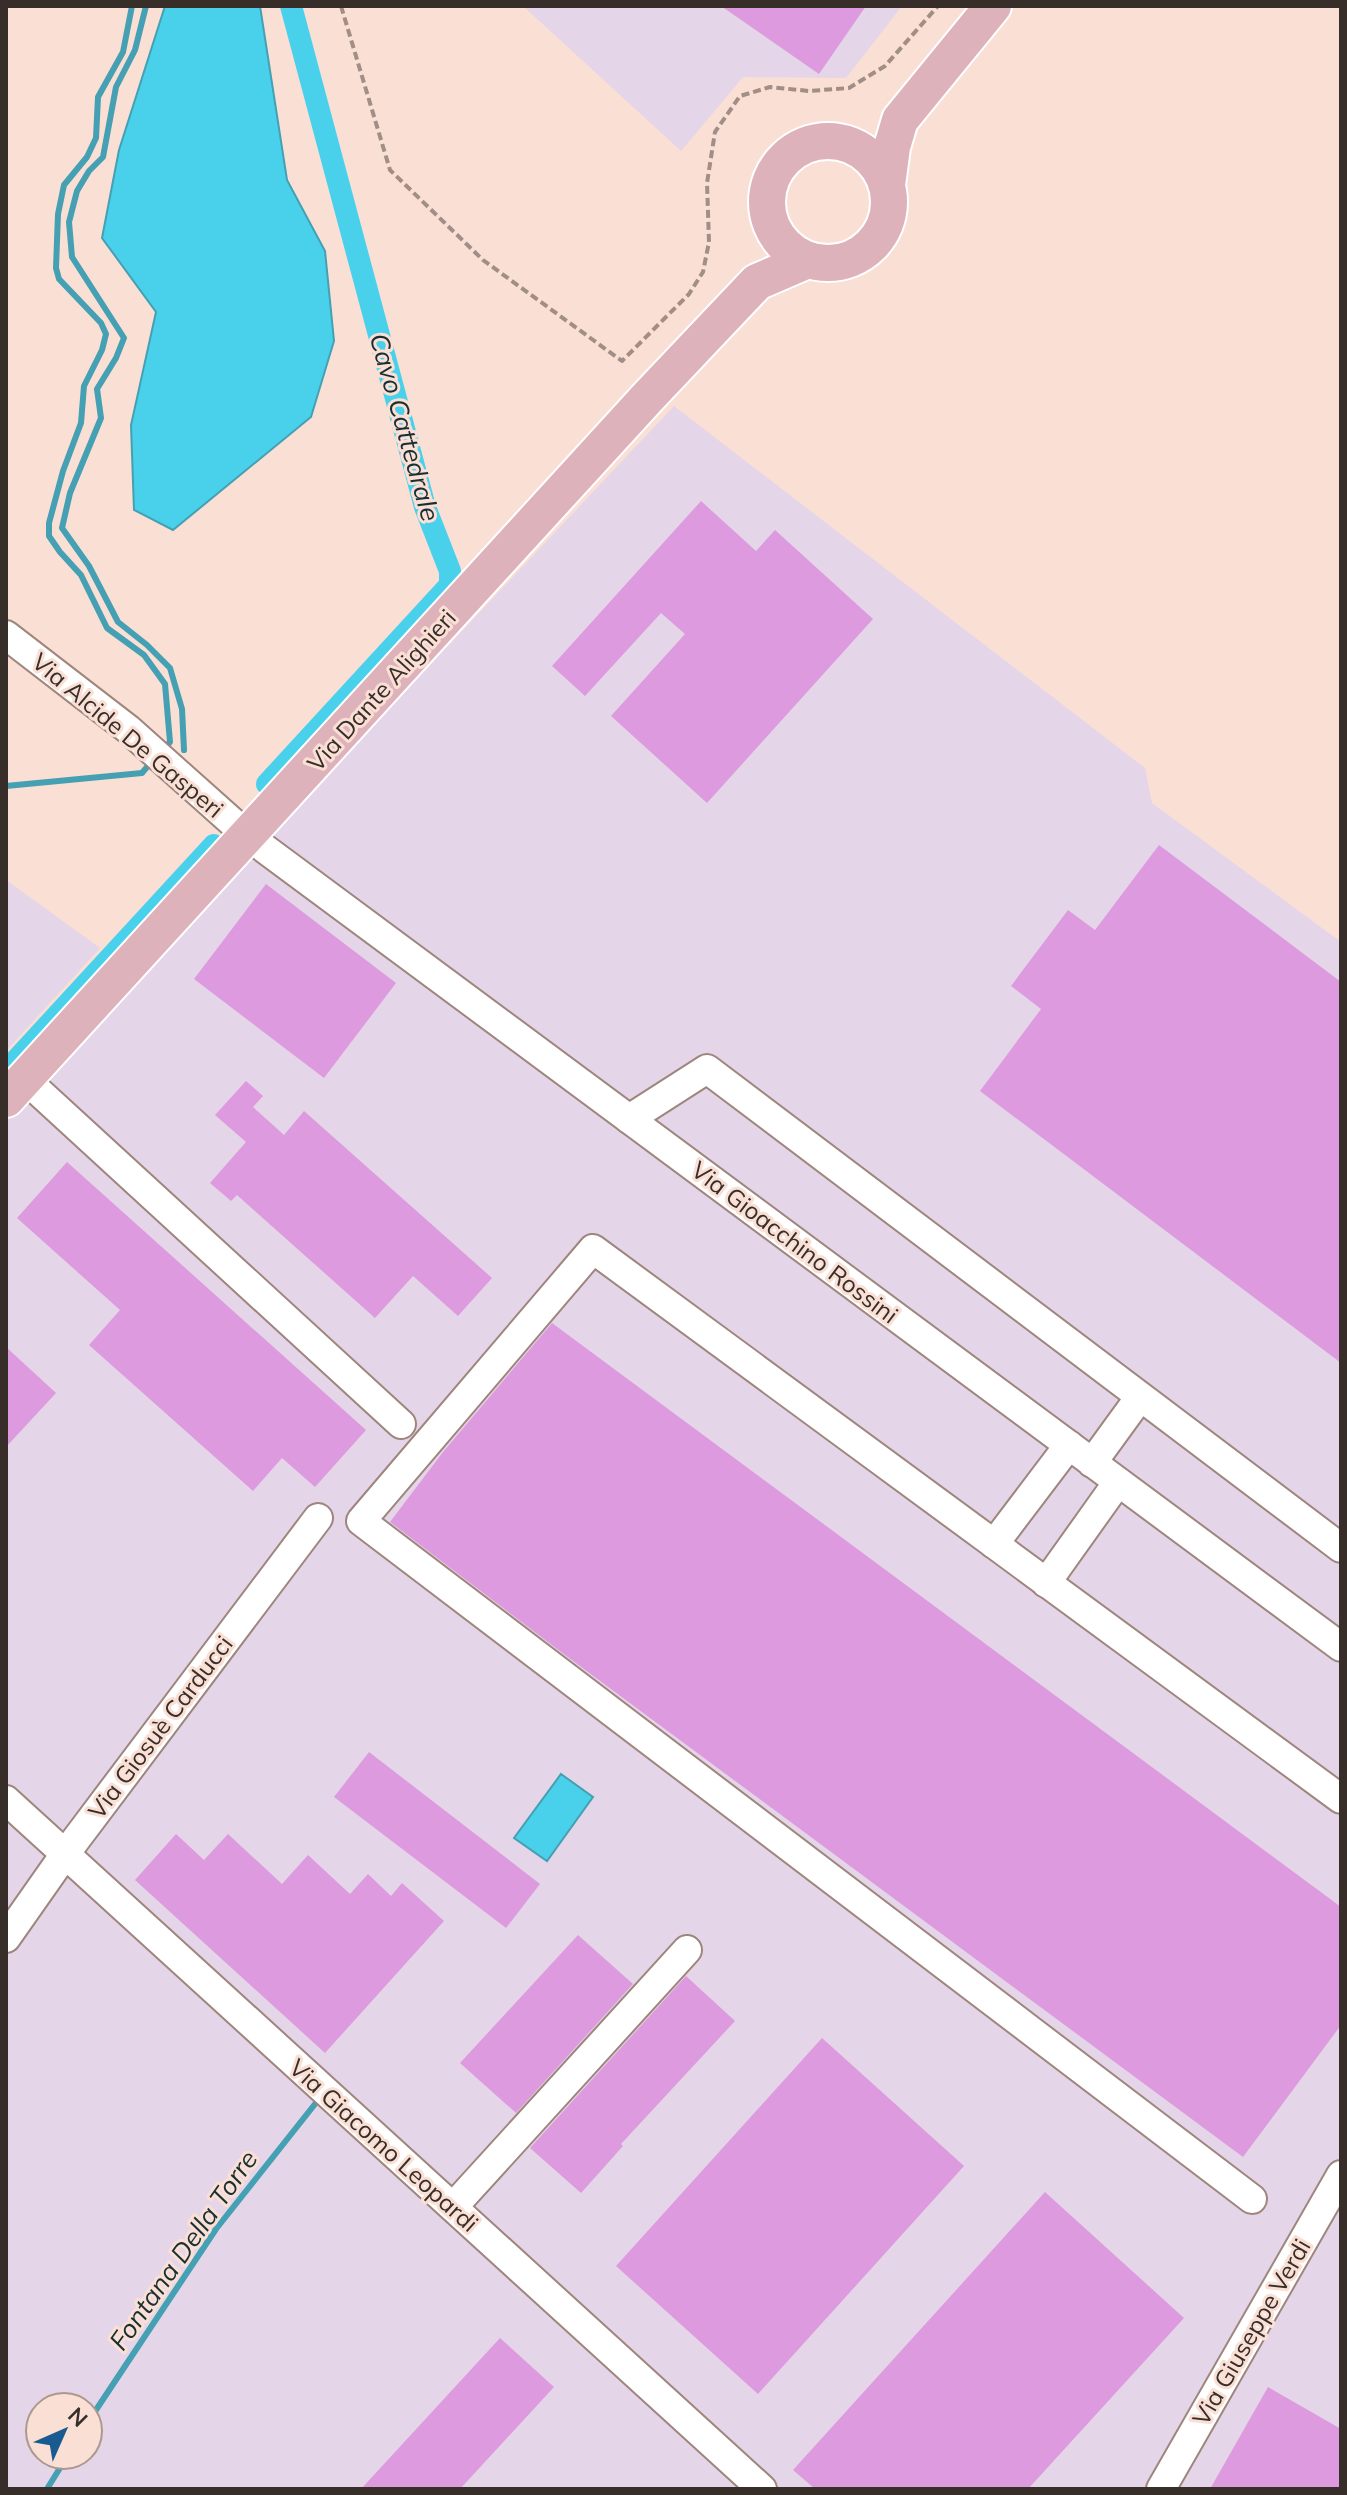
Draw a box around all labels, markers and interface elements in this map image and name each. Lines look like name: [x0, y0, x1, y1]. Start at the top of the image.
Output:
water label: Cavo Cattedrale: [362, 329, 448, 525]
street label: Via Dante Alighieri: [300, 603, 462, 777]
street label: Via Alcide De Gasperi: [26, 646, 230, 824]
street label: Via Gioacchino Rossini: [686, 1154, 904, 1330]
street label: Via Giosuè Carducci: [81, 1629, 239, 1825]
street label: Via Giacomo Leopardi: [283, 2052, 485, 2238]
water label: Fontana Della Torre: [102, 2144, 264, 2356]
street label: Via Giuseppe Verdi: [1185, 2233, 1317, 2431]
north arrow: [24, 2391, 104, 2471]
text: N: [62, 2401, 94, 2433]

